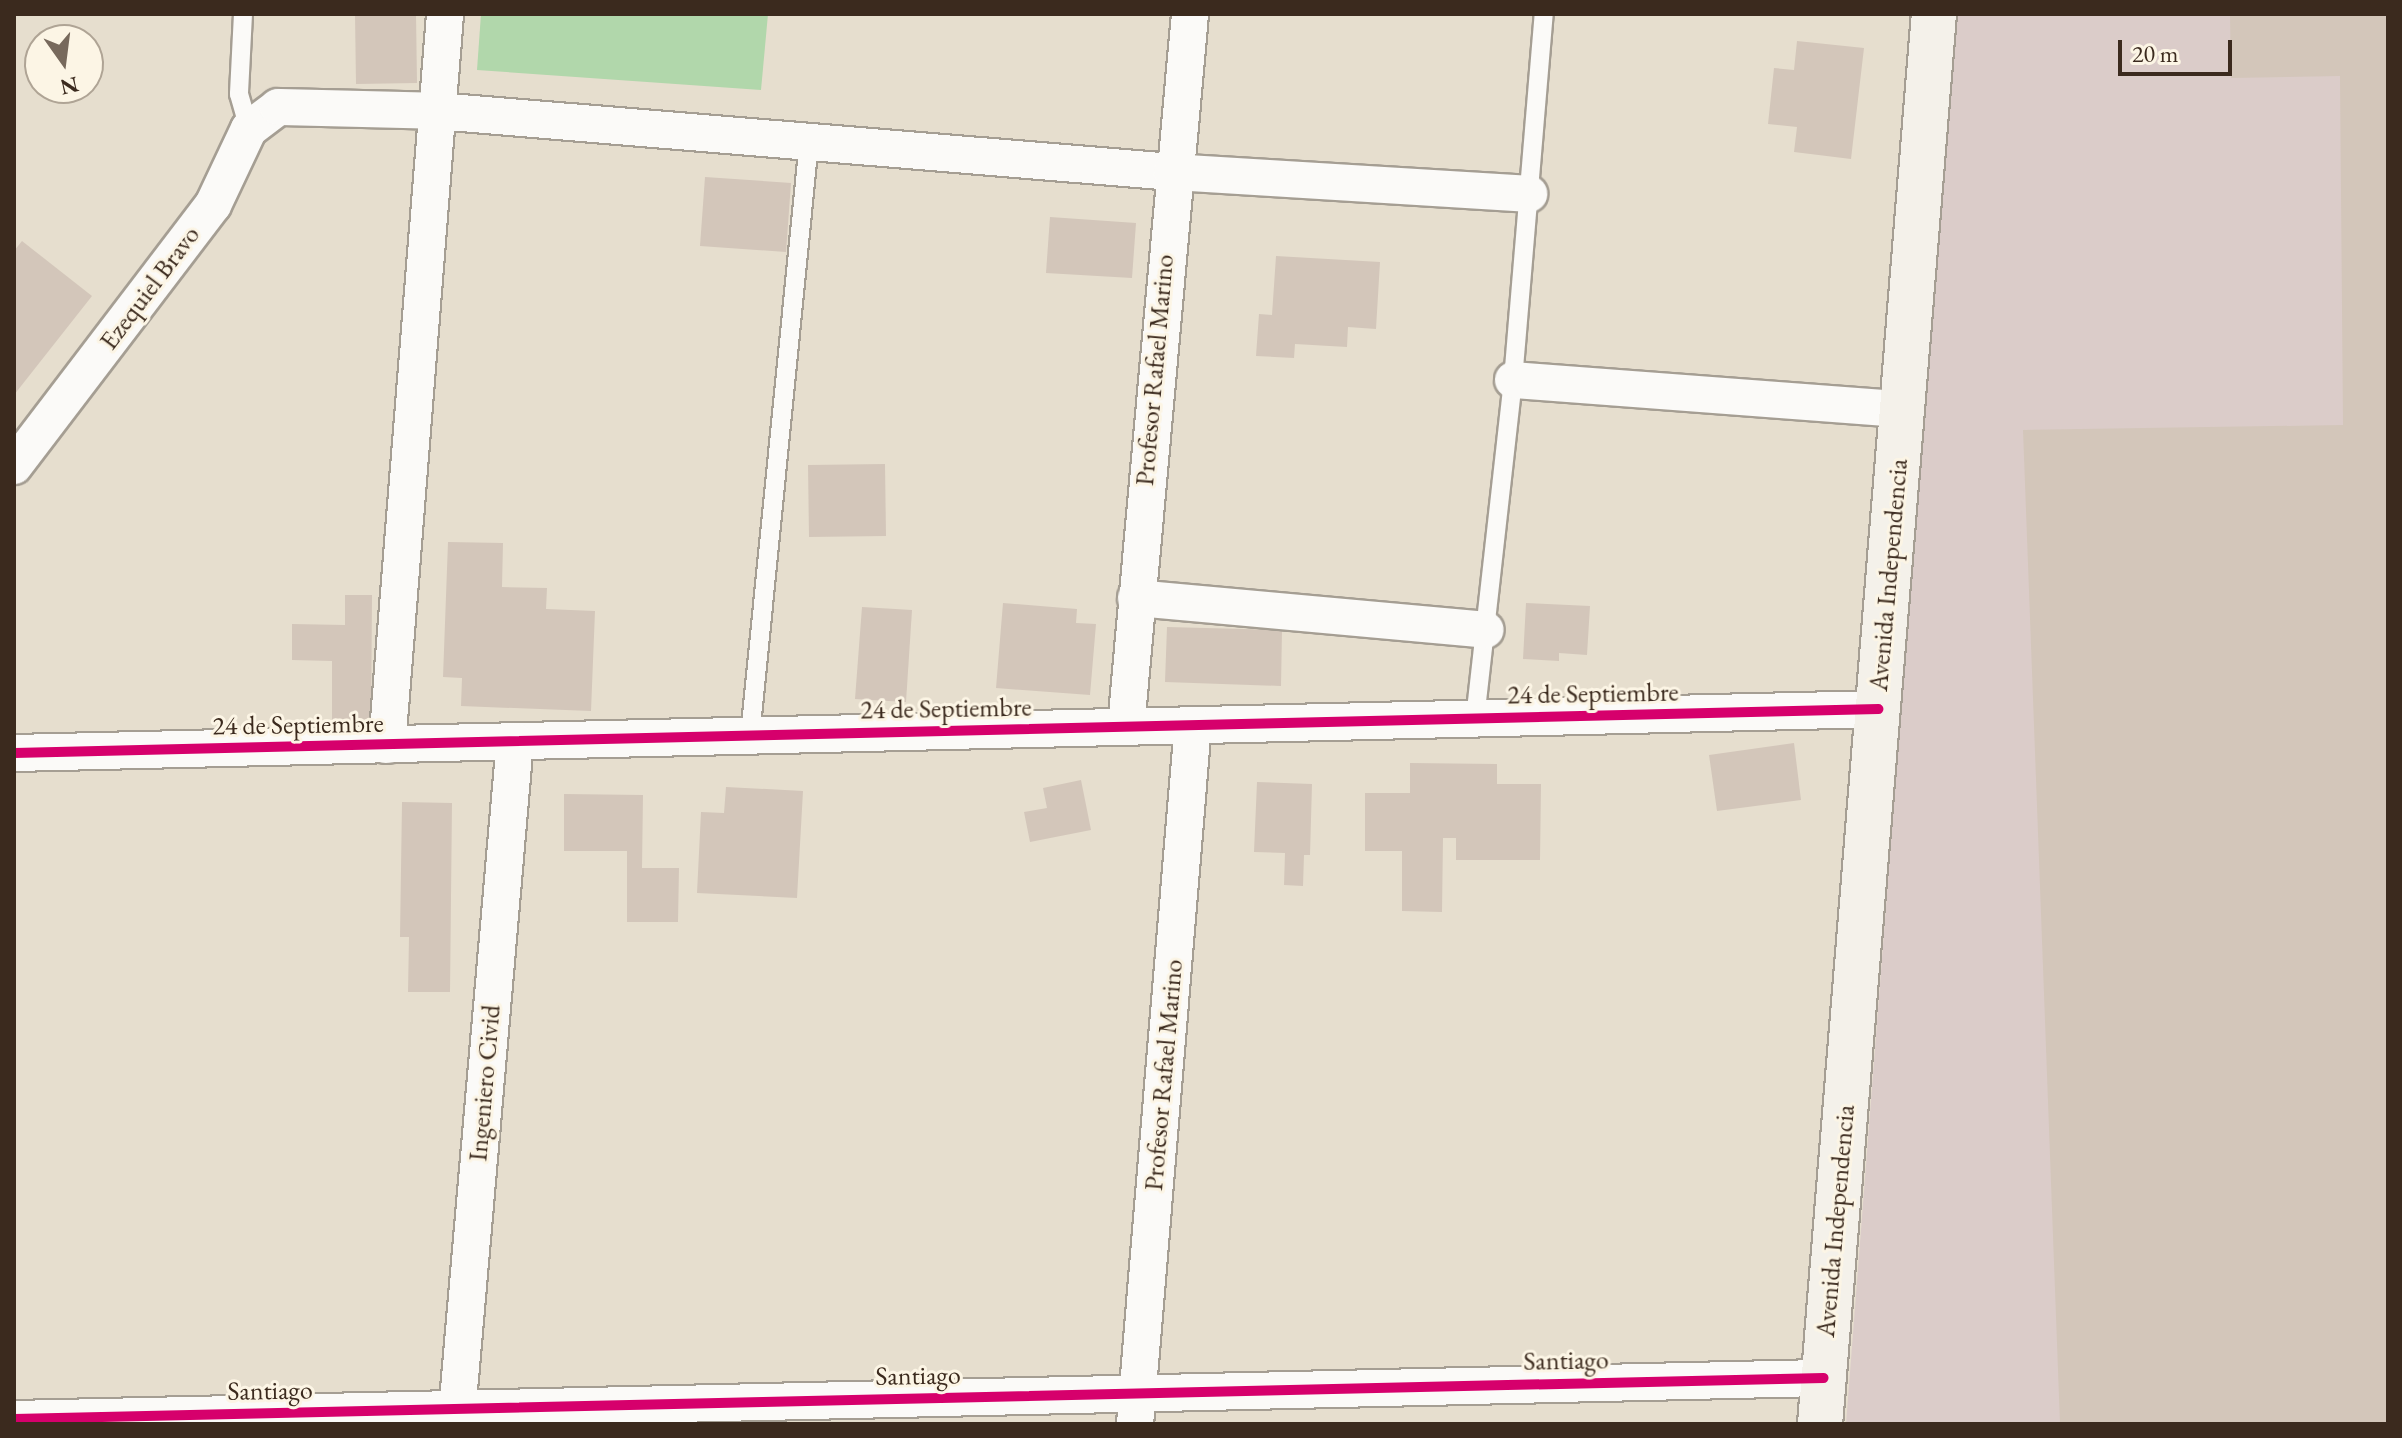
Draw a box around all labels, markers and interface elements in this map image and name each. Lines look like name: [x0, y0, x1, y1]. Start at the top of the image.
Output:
north arrow: [24, 24, 104, 104]
scale bar: [2122, 24, 2236, 74]
text: 20 m: [2132, 38, 2179, 69]
text: N: [57, 70, 82, 102]
street label: Ezequiel Bravo: [93, 220, 207, 356]
street label: Profesor Rafael Marino: [1129, 253, 1181, 487]
street label: Avenida Independencia: [1863, 457, 1915, 693]
street label: 24 de Septiembre: [1507, 677, 1679, 711]
street label: 24 de Septiembre: [860, 692, 1032, 726]
street label: 24 de Septiembre: [212, 708, 384, 742]
street label: Profesor Rafael Marino: [1138, 958, 1190, 1192]
street label: Ingeniero Civid: [463, 1004, 507, 1162]
street label: Avenida Independencia: [1810, 1103, 1862, 1339]
street label: Santiago: [1523, 1345, 1609, 1377]
street label: Santiago: [875, 1360, 961, 1392]
street label: Santiago: [227, 1375, 313, 1407]

